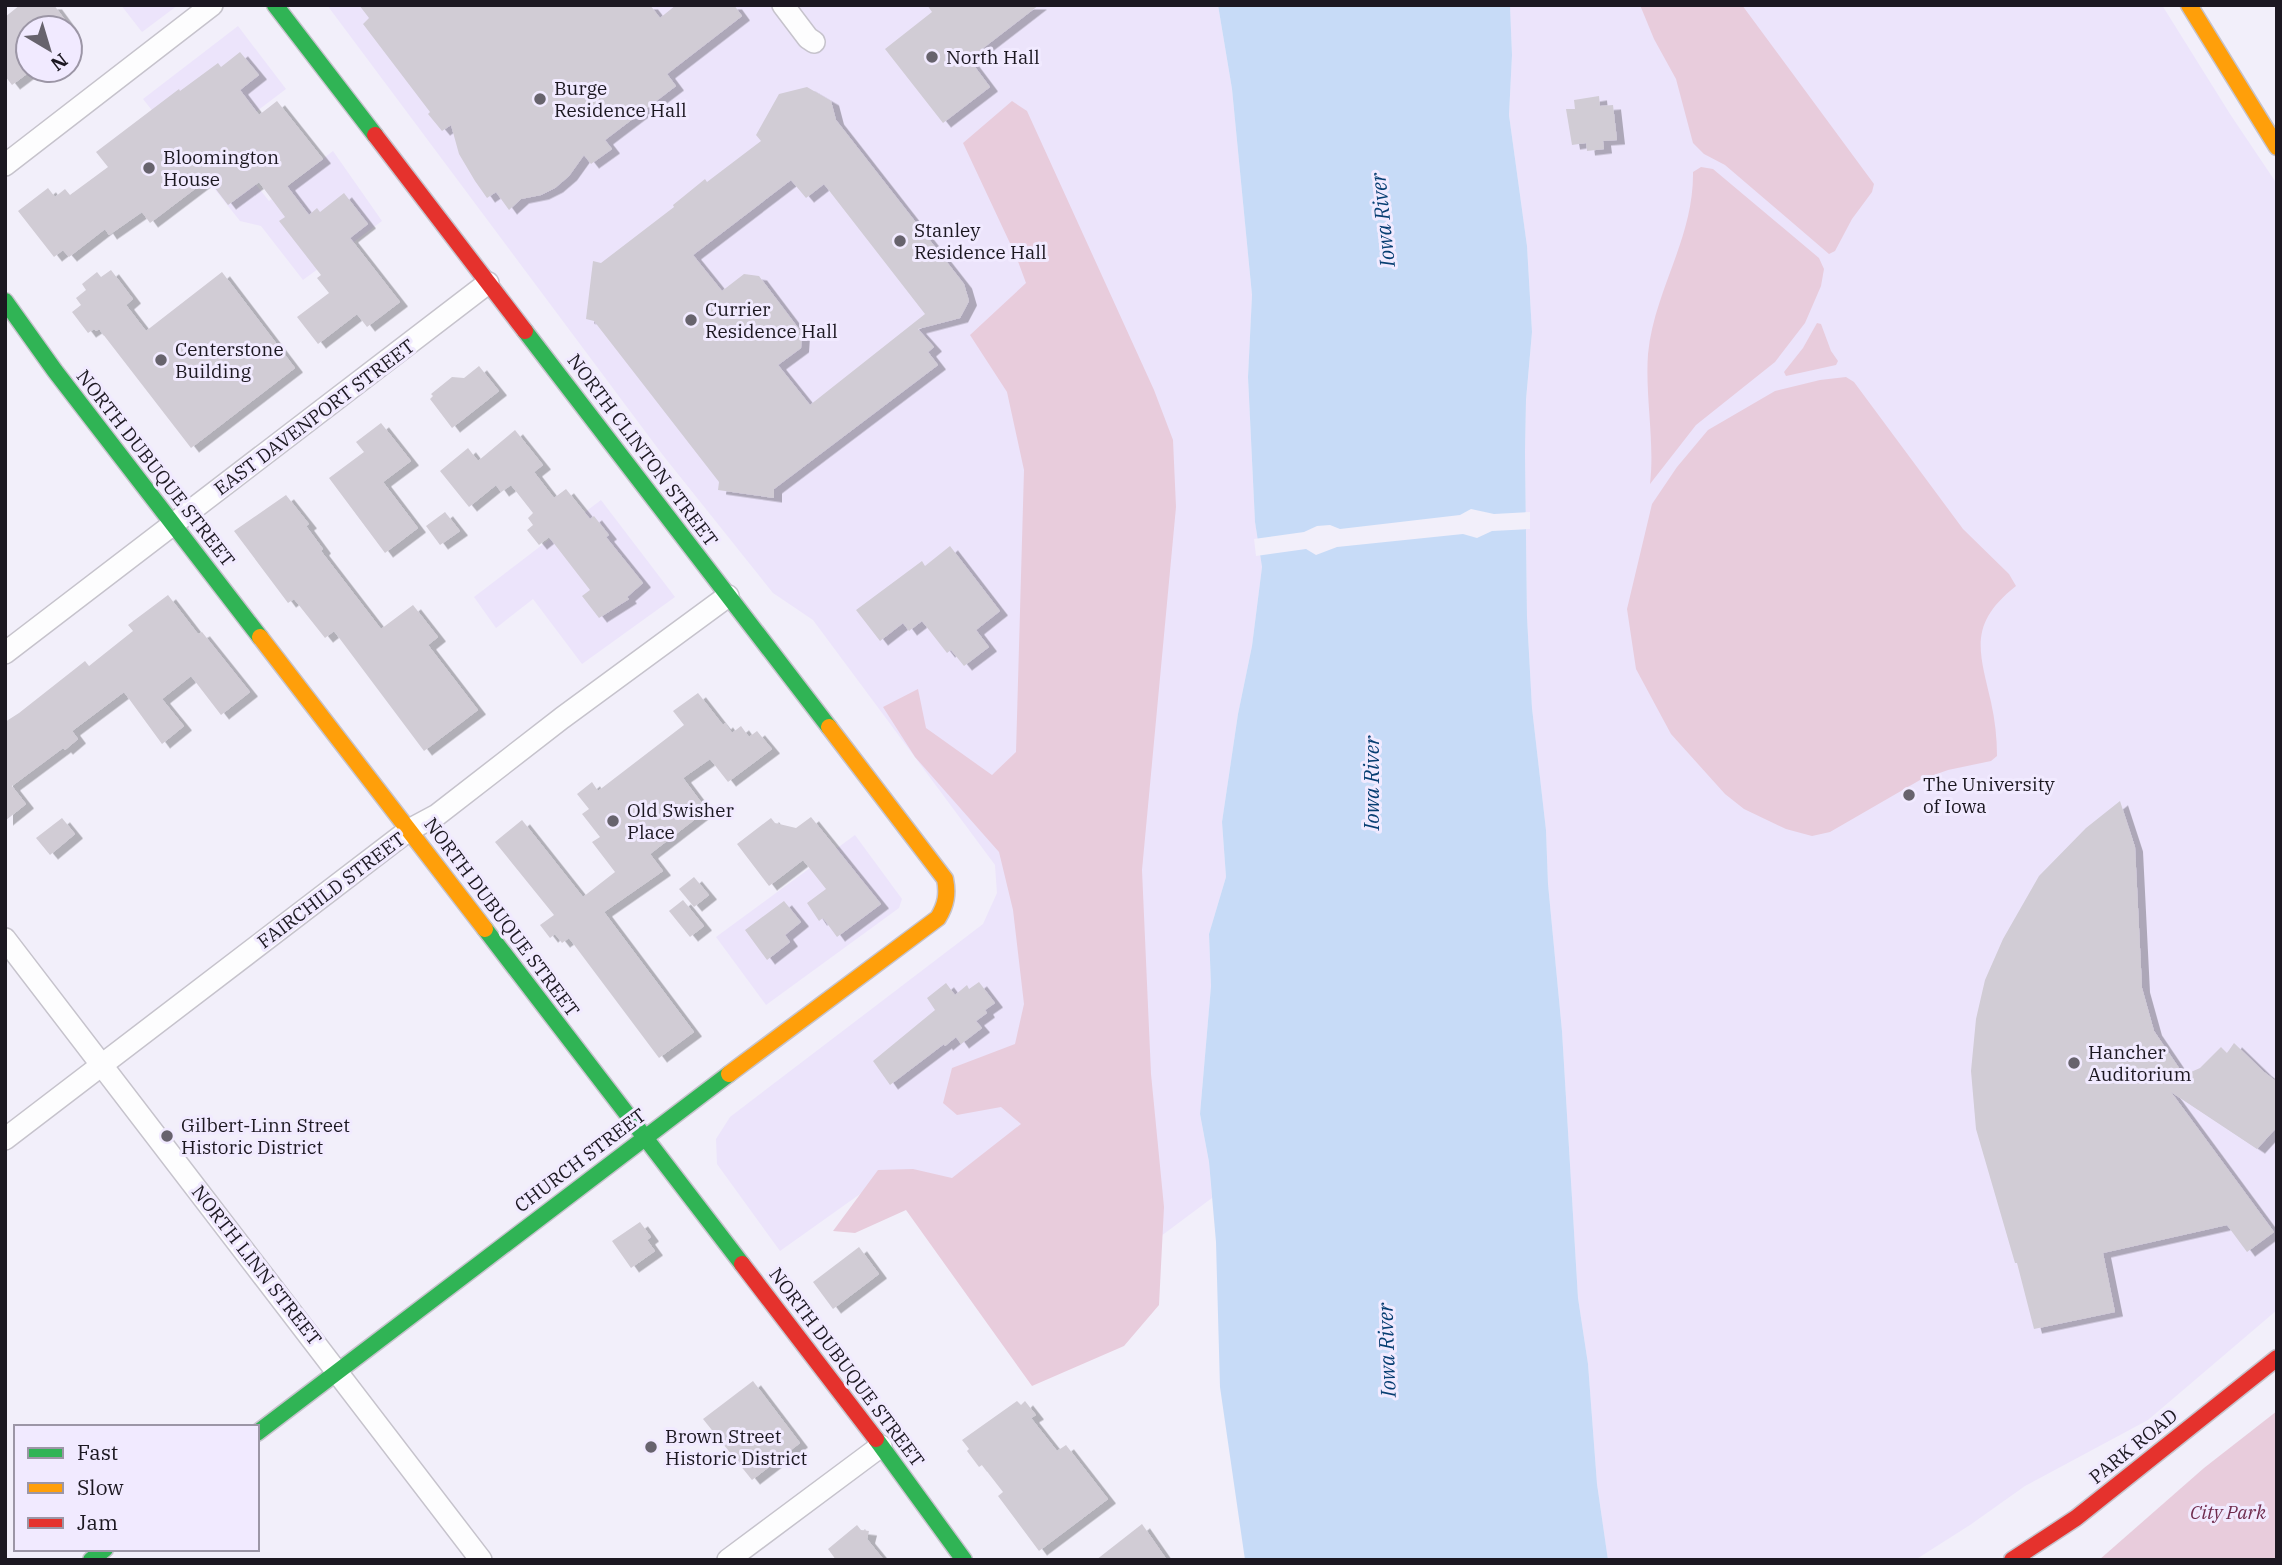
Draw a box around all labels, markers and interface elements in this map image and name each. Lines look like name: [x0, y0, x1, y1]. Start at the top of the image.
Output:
north arrow: [14, 14, 84, 84]
place label: North Hall: [946, 45, 1040, 69]
text: N: [46, 48, 73, 76]
marker: North Hall: [924, 49, 940, 65]
place label: Burge Residence Hall: [554, 76, 687, 122]
marker: Burge Residence Hall: [532, 91, 548, 107]
place label: Bloomington House: [163, 145, 279, 191]
marker: Bloomington House: [141, 160, 157, 176]
water label: Iowa River: [1363, 171, 1401, 269]
place label: Stanley Residence Hall: [914, 218, 1047, 264]
marker: Stanley Residence Hall: [892, 233, 908, 249]
place label: Currier Residence Hall: [705, 297, 838, 343]
marker: Currier Residence Hall: [683, 312, 699, 328]
street label: EAST DAVENPORT STREET: [209, 334, 419, 500]
place label: Centerstone Building: [175, 337, 284, 383]
street label: NORTH CLINTON STREET: [563, 349, 723, 551]
marker: Centerstone Building: [153, 352, 169, 368]
street label: NORTH DUBUQUE STREET: [72, 365, 240, 571]
water label: Iowa River: [1357, 735, 1385, 831]
place label: The University of Iowa: [1923, 772, 2055, 818]
marker: The University of Iowa: [1901, 787, 1917, 803]
place label: Old Swisher Place: [627, 798, 734, 844]
street label: NORTH DUBUQUE STREET: [419, 813, 585, 1021]
marker: Old Swisher Place: [605, 813, 621, 829]
street label: FAIRCHILD STREET: [252, 827, 410, 953]
place label: Hancher Auditorium: [2088, 1040, 2192, 1086]
marker: Hancher Auditorium: [2066, 1055, 2082, 1071]
street label: CHURCH STREET: [510, 1103, 650, 1217]
place label: Gilbert-Linn Street Historic District: [181, 1113, 350, 1159]
marker: Gilbert-Linn Street Historic District: [159, 1128, 175, 1144]
street label: NORTH LINN STREET: [187, 1180, 327, 1350]
street label: NORTH DUBUQUE STREET: [764, 1263, 930, 1471]
water label: Iowa River: [1370, 1301, 1402, 1399]
street label: PARK ROAD: [2084, 1403, 2182, 1489]
place label: Brown Street Historic District: [665, 1424, 808, 1470]
legend: [14, 1425, 259, 1551]
text: Fast: [77, 1438, 118, 1466]
marker: Brown Street Historic District: [643, 1439, 659, 1455]
text: Slow: [77, 1473, 124, 1501]
park label: City Park: [2190, 1500, 2267, 1524]
text: Jam: [77, 1508, 118, 1536]

